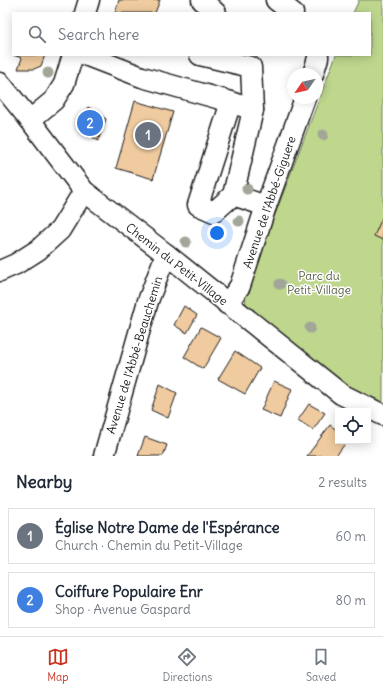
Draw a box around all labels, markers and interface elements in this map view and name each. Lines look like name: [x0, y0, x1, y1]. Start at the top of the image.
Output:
search box: [12, 12, 371, 56]
icon: search: [26, 23, 48, 45]
text: Search here: [58, 25, 139, 44]
north arrow: [287, 68, 323, 104]
pin: 2: [77, 108, 103, 138]
pin: 1: [135, 120, 161, 150]
street label: Avenue de l'Abbé-Giguere: [239, 134, 299, 270]
street label: Chemin du Petit-Village: [123, 220, 231, 308]
your location: [207, 223, 227, 243]
park label: Parc du Petit-Village: [287, 268, 351, 297]
street label: Avenue de l'Abbé-Beauchemin: [103, 274, 165, 436]
map controls: [335, 408, 371, 444]
button: locate: [335, 408, 371, 444]
text: Nearby: [16, 471, 72, 493]
text: 2 results: [318, 474, 367, 491]
text: Église Notre Dame de l'Espérance: [55, 518, 280, 537]
text: 1: [27, 528, 33, 545]
text: 60 m: [335, 528, 366, 545]
text: Church · Chemin du Petit-Village: [55, 537, 243, 554]
text: Coiffure Populaire Enr: [55, 582, 203, 601]
text: 2: [26, 592, 34, 609]
text: 80 m: [335, 592, 366, 609]
text: Shop · Avenue Gaspard: [55, 601, 191, 618]
tab: Map: [47, 646, 69, 684]
tab: Directions: [163, 646, 212, 684]
tab: Saved: [306, 646, 336, 684]

